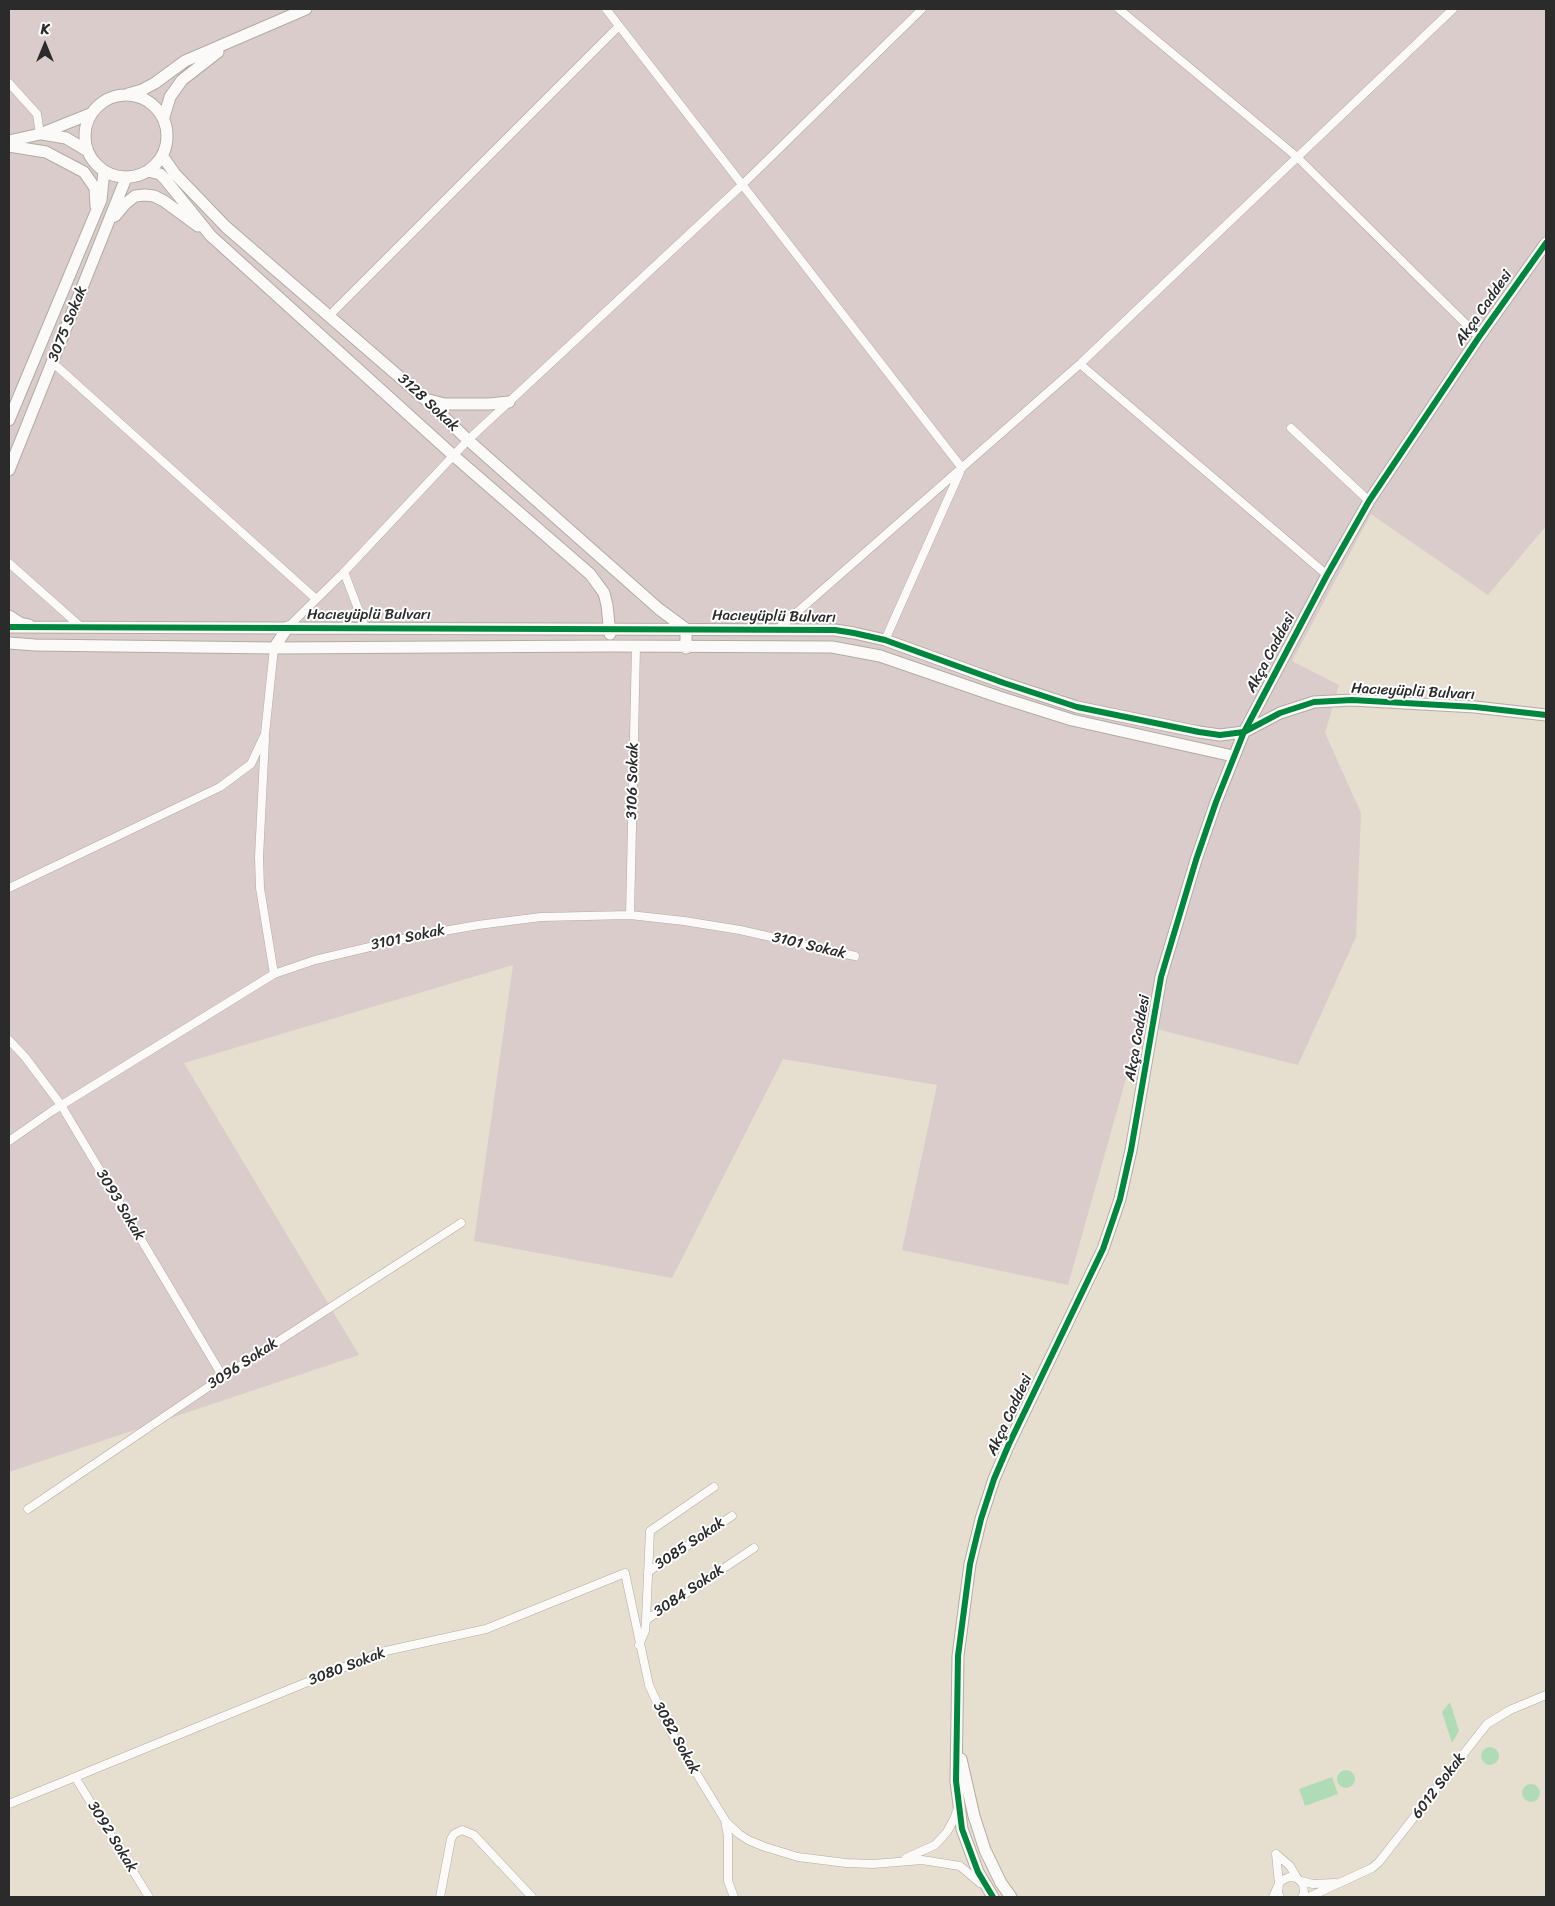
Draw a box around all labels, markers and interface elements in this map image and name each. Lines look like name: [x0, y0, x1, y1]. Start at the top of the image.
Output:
text: K: [41, 17, 49, 42]
north arrow: [20, 20, 70, 70]
street label: Akça Caddesi: [1452, 267, 1516, 349]
street label: 3075 Sokak: [45, 284, 91, 364]
street label: 3128 Sokak: [394, 370, 462, 436]
street label: Hacıeyüplü Bulvarı: [307, 606, 431, 624]
street label: Hacıeyüplü Bulvarı: [712, 607, 836, 627]
street label: Akça Caddesi: [1243, 610, 1299, 696]
street label: Hacıeyüplü Bulvarı: [1351, 680, 1475, 704]
street label: 3106 Sokak: [623, 742, 643, 820]
street label: 3101 Sokak: [369, 921, 447, 955]
street label: 3101 Sokak: [770, 929, 848, 963]
street label: Akça Caddesi: [1122, 993, 1154, 1083]
street label: 3093 Sokak: [92, 1166, 148, 1244]
street label: 3096 Sokak: [205, 1335, 281, 1393]
street label: Akça Caddesi: [983, 1372, 1037, 1458]
street label: 3085 Sokak: [652, 1514, 728, 1574]
street label: 3084 Sokak: [651, 1561, 727, 1621]
street label: 3080 Sokak: [306, 1644, 388, 1690]
street label: 3082 Sokak: [649, 1699, 703, 1777]
street label: 6012 Sokak: [1408, 1750, 1470, 1822]
street label: 3092 Sokak: [83, 1798, 141, 1876]

